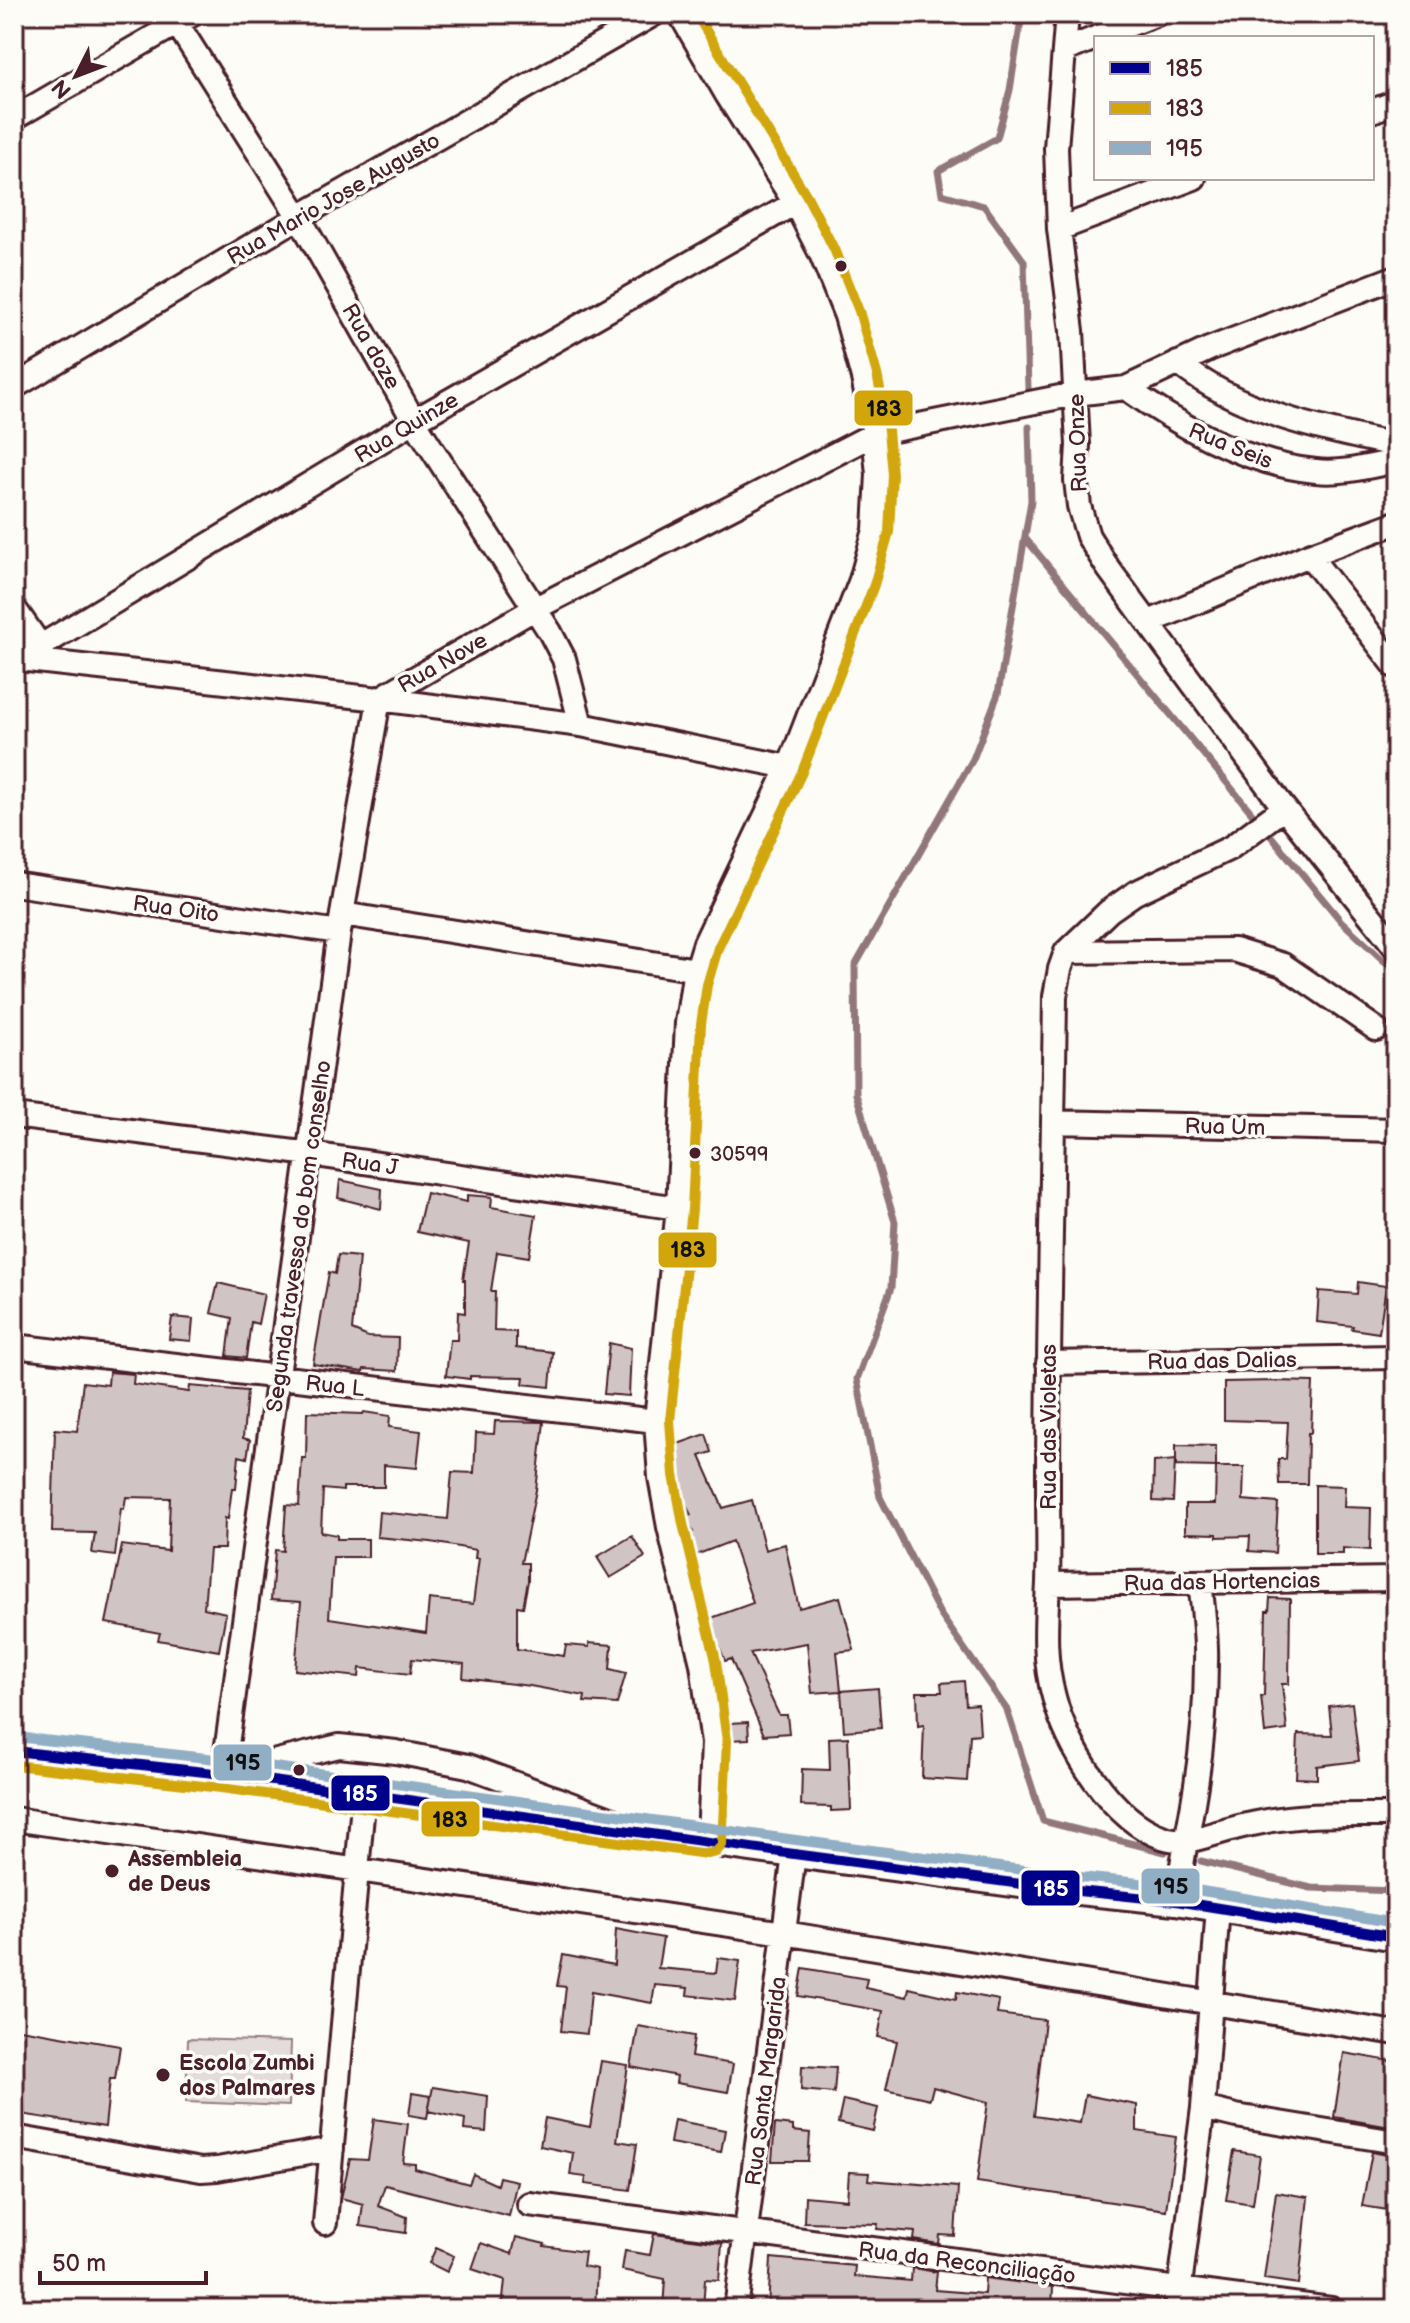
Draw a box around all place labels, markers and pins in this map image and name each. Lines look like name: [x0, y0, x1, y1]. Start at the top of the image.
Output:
unlabelled marker: [833, 258, 849, 274]
place label: 30599: [710, 1143, 769, 1167]
marker: 30599: [687, 1145, 703, 1161]
unlabelled marker: [291, 1762, 307, 1778]
place label: Assembleia de Deus: [127, 1846, 242, 1898]
marker: Assembleia de Deus: [103, 1862, 121, 1880]
place label: Escola Zumbi dos Palmares: [179, 2050, 315, 2102]
marker: Escola Zumbi dos Palmares: [154, 2066, 172, 2084]

